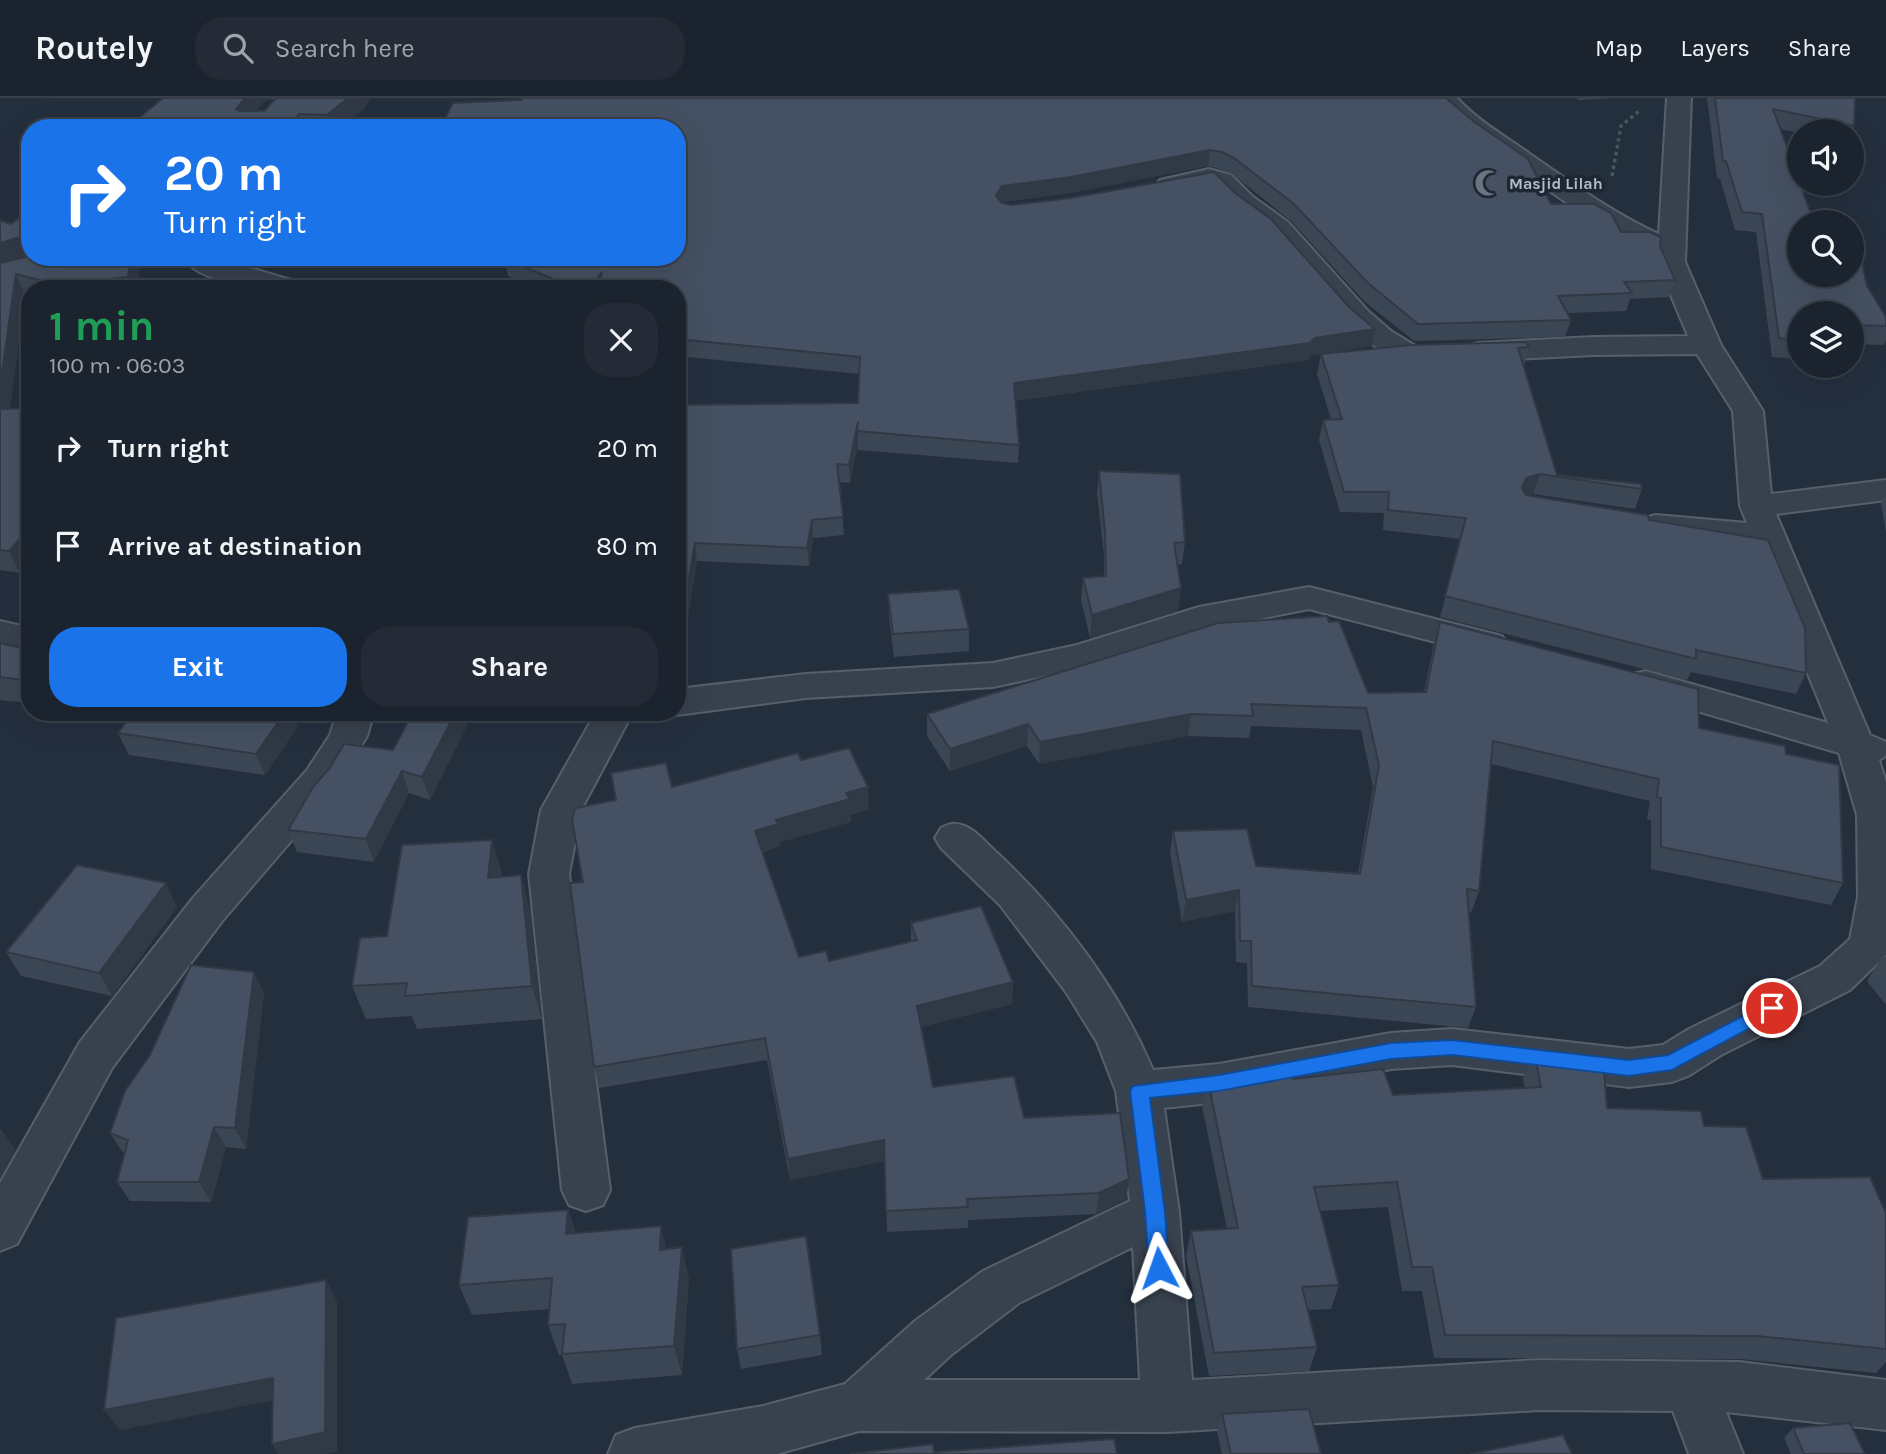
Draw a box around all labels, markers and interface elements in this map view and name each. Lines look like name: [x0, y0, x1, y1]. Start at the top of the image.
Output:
search box: [195, 17, 685, 80]
text: Routely: [35, 29, 153, 67]
icon: search: [219, 29, 257, 67]
text: Search here: [275, 33, 415, 64]
text: Map: [1595, 34, 1643, 62]
text: Layers: [1681, 34, 1750, 62]
text: Share: [1788, 34, 1851, 62]
map controls: [1787, 119, 1864, 378]
button: sound: [1787, 119, 1864, 196]
text: 20 m: [164, 145, 284, 202]
icon: right: [49, 147, 140, 238]
mosque icon: Masjid Lilah: [1473, 168, 1503, 198]
place label: Masjid Lilah: [1509, 174, 1603, 193]
text: Turn right: [164, 204, 306, 241]
button: search: [1787, 210, 1864, 287]
text: 1 min: [49, 301, 154, 351]
button: layers: [1787, 301, 1864, 378]
button: close: [584, 303, 658, 377]
text: 100 m · 06:03: [49, 352, 185, 379]
icon: right: [49, 429, 87, 467]
text: Turn right: [108, 433, 229, 464]
text: 20 m: [597, 433, 658, 464]
icon: arrive: [49, 527, 87, 565]
text: Arrive at destination: [108, 531, 362, 562]
text: 80 m: [596, 531, 658, 562]
button: Exit: [49, 627, 347, 707]
button: Share: [361, 627, 658, 707]
pin: [1742, 978, 1802, 1038]
icon: arrive: [1753, 989, 1791, 1027]
position arrow: [1122, 1231, 1196, 1305]

